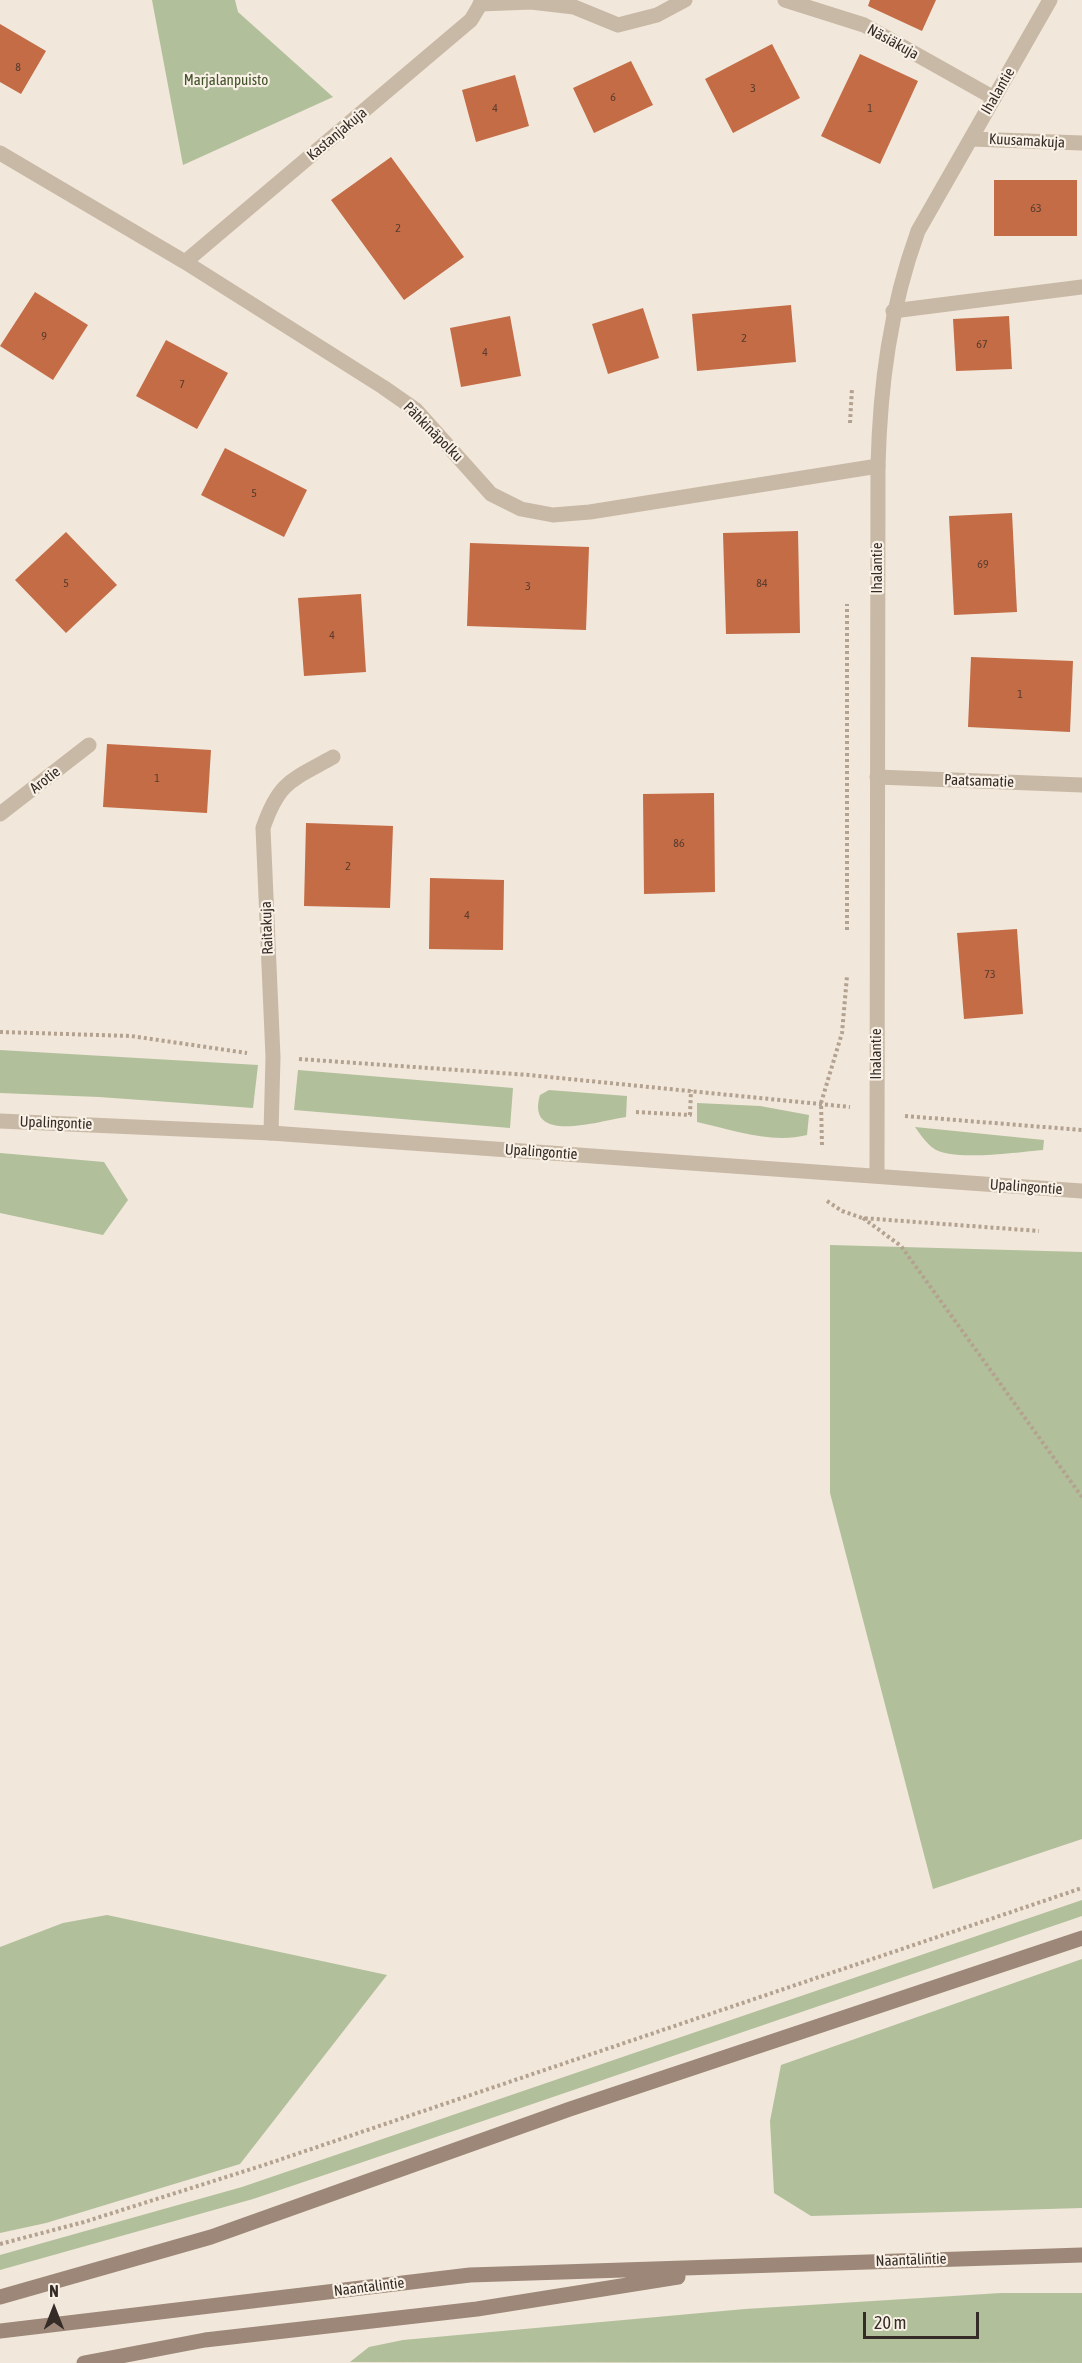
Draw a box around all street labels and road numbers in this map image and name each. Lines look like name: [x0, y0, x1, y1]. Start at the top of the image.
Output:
street label: Näsiäkuja: [864, 21, 922, 63]
street label: Ihalantie: [977, 64, 1019, 118]
street label: Kastanjakuja: [303, 104, 371, 164]
street label: Kuusamakuja: [989, 130, 1065, 152]
street label: Pähkinäpolku: [399, 398, 467, 466]
street label: Ihalantie: [868, 543, 886, 593]
street label: Arotie: [26, 763, 64, 797]
street label: Paatsamatie: [944, 771, 1014, 791]
street label: Raitakuja: [257, 901, 277, 955]
street label: Ihalantie: [867, 1029, 885, 1079]
street label: Upalingontie: [19, 1113, 93, 1133]
street label: Upalingontie: [504, 1140, 578, 1164]
street label: Upalingontie: [989, 1175, 1063, 1199]
street label: Naantalintie: [875, 2250, 947, 2270]
street label: Naantalintie: [333, 2274, 405, 2300]

